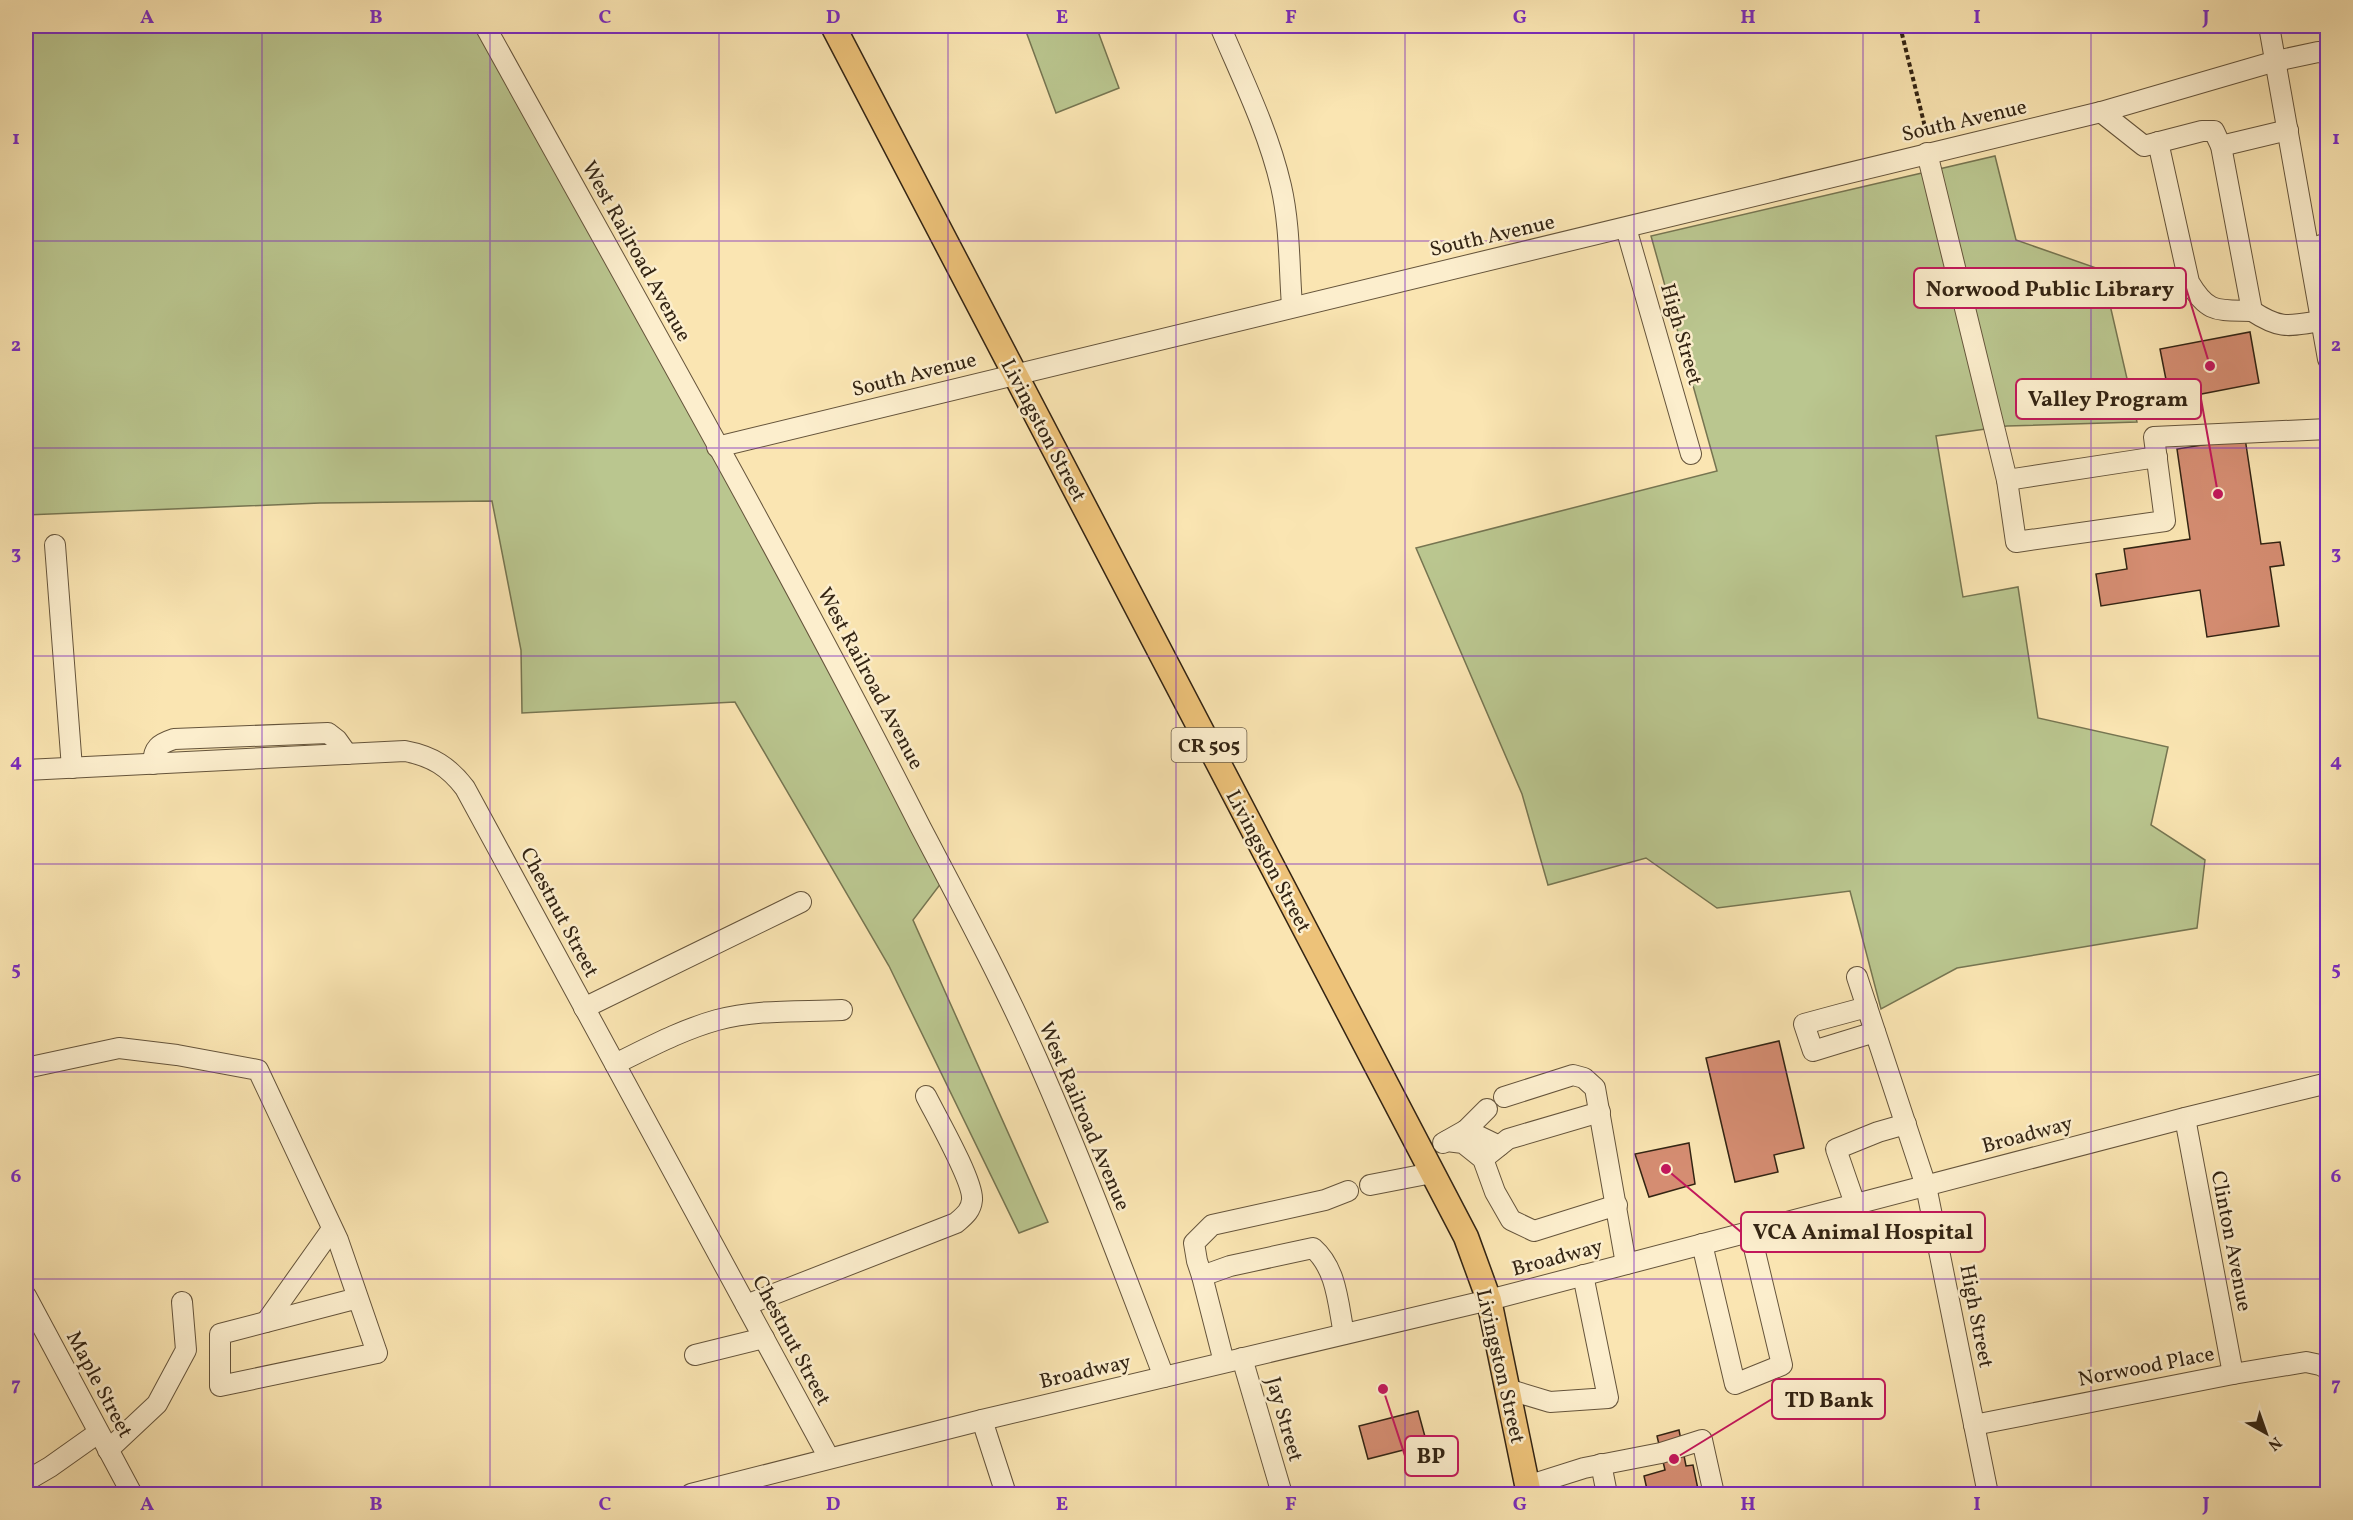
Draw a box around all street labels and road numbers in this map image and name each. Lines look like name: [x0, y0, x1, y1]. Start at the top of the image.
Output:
street label: South Avenue: [1899, 93, 2030, 150]
street label: West Railroad Avenue: [574, 156, 697, 347]
street label: South Avenue: [1427, 208, 1558, 265]
street label: High Street: [1652, 280, 1709, 389]
street label: South Avenue: [849, 346, 980, 405]
street label: Livingston Street: [993, 354, 1093, 507]
street label: West Railroad Avenue: [809, 583, 930, 775]
road number: CR 505: [1172, 728, 1246, 762]
street label: Livingston Street: [1218, 785, 1318, 938]
street label: Chestnut Street: [512, 843, 605, 983]
street label: West Railroad Avenue: [1031, 1018, 1137, 1215]
street label: Broadway: [1979, 1109, 2077, 1161]
street label: Clinton Avenue: [2203, 1169, 2258, 1314]
street label: Broadway: [1509, 1232, 1607, 1284]
street label: High Street: [1951, 1262, 2000, 1370]
street label: Chestnut Street: [744, 1271, 837, 1411]
street label: Livingston Street: [1468, 1286, 1531, 1447]
street label: Maple Street: [58, 1326, 139, 1443]
street label: Norwood Place: [2076, 1340, 2217, 1395]
street label: Broadway: [1037, 1348, 1134, 1397]
street label: Jay Street: [1258, 1374, 1309, 1465]

